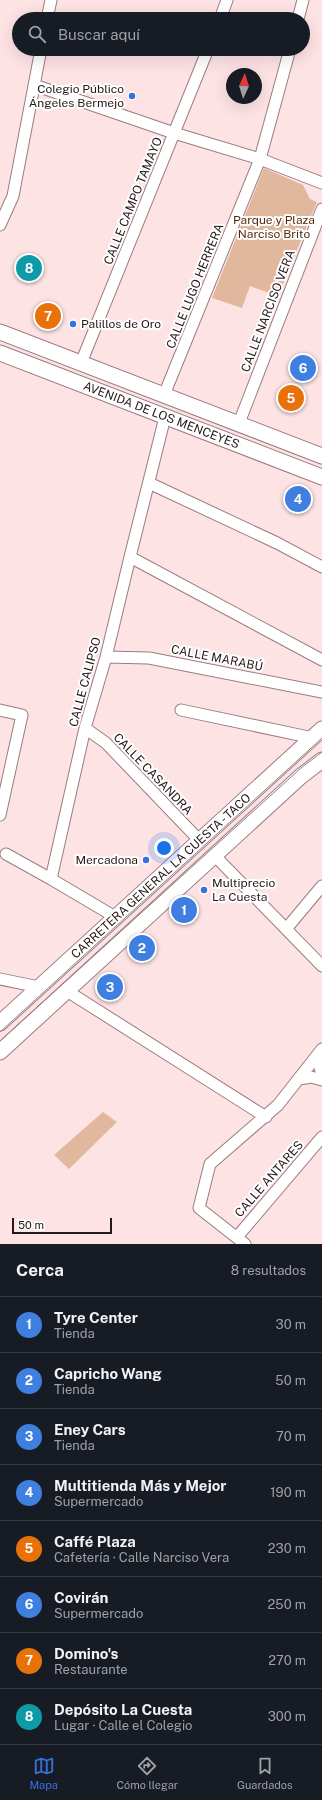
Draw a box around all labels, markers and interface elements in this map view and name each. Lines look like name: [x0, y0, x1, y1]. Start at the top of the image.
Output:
search box: [12, 12, 310, 56]
icon: search: [26, 23, 48, 45]
text: Buscar aquí: [58, 26, 140, 43]
north arrow: [226, 68, 262, 104]
place label: Colegio Público Ángeles Bermejo: [29, 82, 124, 110]
marker: Colegio Público Ángeles Bermejo: [127, 91, 137, 101]
street label: CALLE CAMPO TAMAYO: [101, 135, 165, 267]
park label: Parque y Plaza Narciso Brito: [233, 213, 315, 241]
street label: CALLE LUGO HERRERA: [163, 221, 227, 351]
street label: CALLE NARCISO VERA: [238, 248, 298, 374]
pin: 8: [16, 253, 42, 283]
pin: 7: [35, 301, 61, 331]
place label: Palillos de Oro: [81, 317, 161, 331]
marker: Palillos de Oro: [68, 319, 78, 329]
pin: 6: [290, 353, 316, 383]
street label: AVENIDA DE LOS MENCEYES: [82, 379, 241, 452]
pin: 5: [278, 383, 304, 413]
pin: 4: [285, 484, 311, 514]
street label: CALLE CALIPSO: [66, 635, 104, 728]
street label: CALLE MARABÚ: [170, 642, 264, 674]
street label: CALLE CASANDRA: [111, 730, 196, 818]
street label: CARRETERA GENERAL LA CUESTA - TACO: [68, 791, 254, 961]
your location: [154, 838, 174, 858]
place label: Mercadona: [76, 853, 138, 867]
marker: Mercadona: [141, 855, 151, 865]
place label: Multiprecio La Cuesta: [212, 876, 276, 904]
marker: Multiprecio La Cuesta: [199, 885, 209, 895]
pin: 1: [171, 895, 197, 925]
pin: 2: [129, 933, 155, 963]
pin: 3: [97, 972, 123, 1002]
street label: CALLE ANTARES: [232, 1138, 306, 1220]
scale bar: [12, 1216, 112, 1235]
text: 50 m: [18, 1219, 44, 1231]
text: Cerca: [16, 1260, 64, 1280]
text: 8 resultados: [231, 1263, 306, 1278]
text: Tyre Center: [54, 1309, 138, 1326]
text: 1: [26, 1317, 32, 1332]
text: 30 m: [276, 1317, 306, 1332]
text: Tienda: [54, 1326, 95, 1341]
text: Capricho Wang: [54, 1365, 162, 1382]
text: 2: [25, 1373, 33, 1388]
text: 50 m: [275, 1373, 306, 1388]
text: Tienda: [54, 1382, 95, 1397]
text: Eney Cars: [54, 1421, 126, 1438]
text: 3: [25, 1429, 33, 1444]
text: 70 m: [276, 1429, 306, 1444]
text: Tienda: [54, 1438, 95, 1453]
text: Multitienda Más y Mejor: [54, 1477, 227, 1494]
text: 4: [25, 1485, 33, 1500]
text: 190 m: [270, 1485, 306, 1500]
text: Supermercado: [54, 1494, 143, 1509]
text: Caffé Plaza: [54, 1533, 136, 1550]
text: 5: [25, 1541, 33, 1556]
text: 230 m: [268, 1541, 306, 1556]
text: Cafetería · Calle Narciso Vera: [54, 1550, 229, 1565]
text: Covirán: [54, 1589, 108, 1606]
text: 6: [25, 1597, 33, 1612]
text: 250 m: [268, 1597, 306, 1612]
text: Supermercado: [54, 1606, 143, 1621]
text: Domino's: [54, 1645, 118, 1662]
text: 7: [25, 1653, 33, 1668]
text: 270 m: [268, 1653, 306, 1668]
text: Restaurante: [54, 1662, 128, 1677]
text: Depósito La Cuesta: [54, 1701, 192, 1718]
text: 8: [25, 1709, 33, 1724]
text: 300 m: [268, 1709, 306, 1724]
text: Lugar · Calle el Colegio: [54, 1718, 192, 1733]
tab: Mapa: [29, 1755, 58, 1791]
tab: Cómo llegar: [117, 1755, 178, 1791]
tab: Guardados: [237, 1755, 293, 1791]

